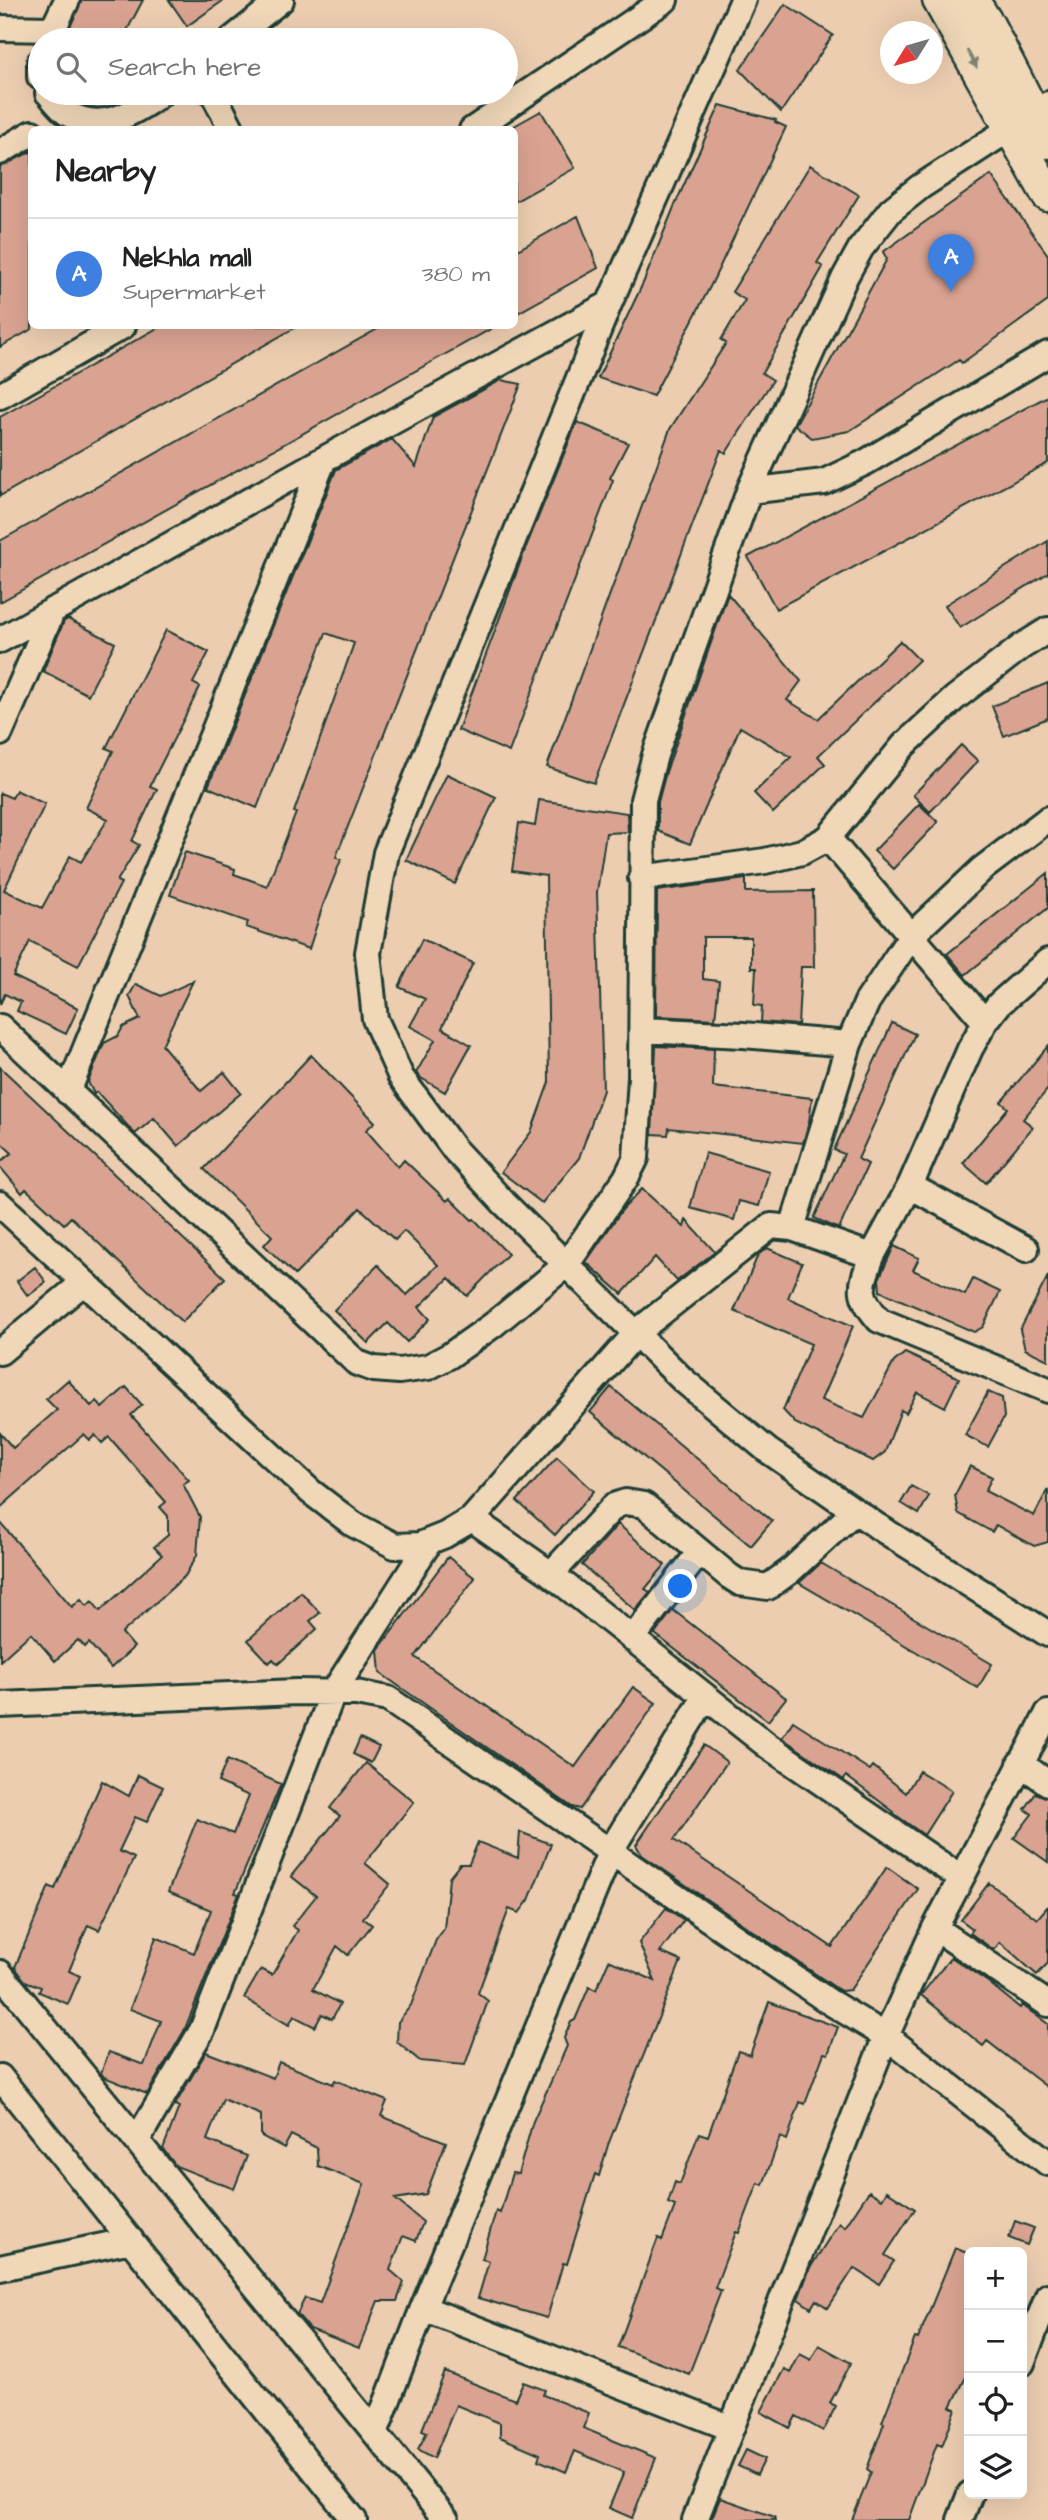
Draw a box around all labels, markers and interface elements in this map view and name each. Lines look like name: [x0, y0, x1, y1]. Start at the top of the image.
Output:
north arrow: [880, 21, 943, 84]
search box: [28, 28, 518, 105]
icon: search: [52, 48, 90, 86]
text: Search here: [108, 49, 261, 85]
one-way arrow: [966, 50, 978, 69]
text: Nearby: [56, 151, 156, 193]
pin: A: [928, 234, 974, 292]
text: Nekhla mall: [123, 240, 252, 276]
text: A: [72, 258, 86, 290]
text: 380 m: [422, 258, 490, 290]
text: Supermarket: [123, 276, 266, 308]
your location: [663, 1569, 697, 1603]
map controls: [964, 2247, 1027, 2499]
button: +: [964, 2247, 1027, 2310]
button: −: [964, 2310, 1027, 2373]
button: locate: [964, 2373, 1027, 2436]
button: layers: [964, 2436, 1027, 2499]

